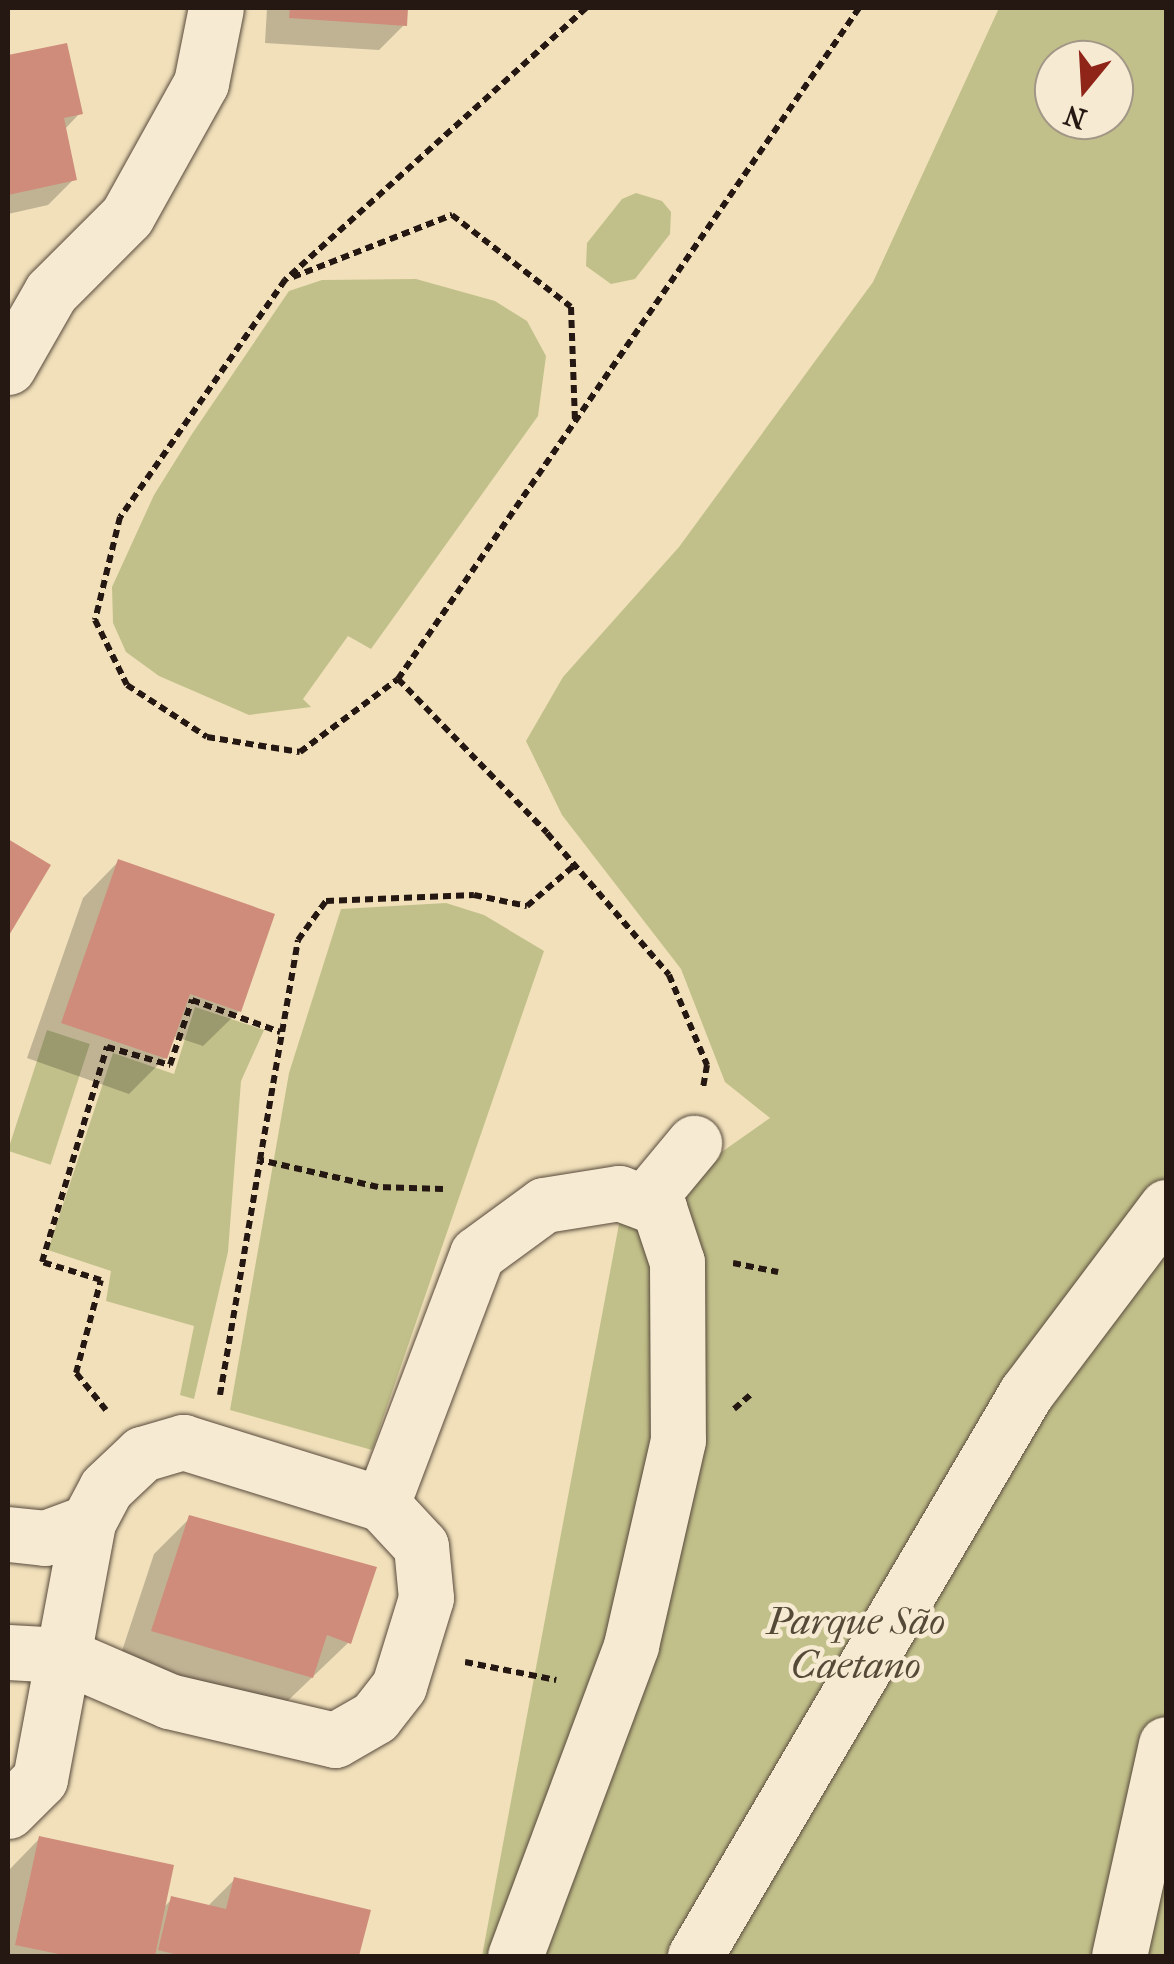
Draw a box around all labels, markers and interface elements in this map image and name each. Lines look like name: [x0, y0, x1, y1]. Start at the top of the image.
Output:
north arrow: [1034, 40, 1134, 140]
text: N: [1060, 98, 1090, 136]
park label: Parque São Caetano: [767, 1599, 945, 1688]

